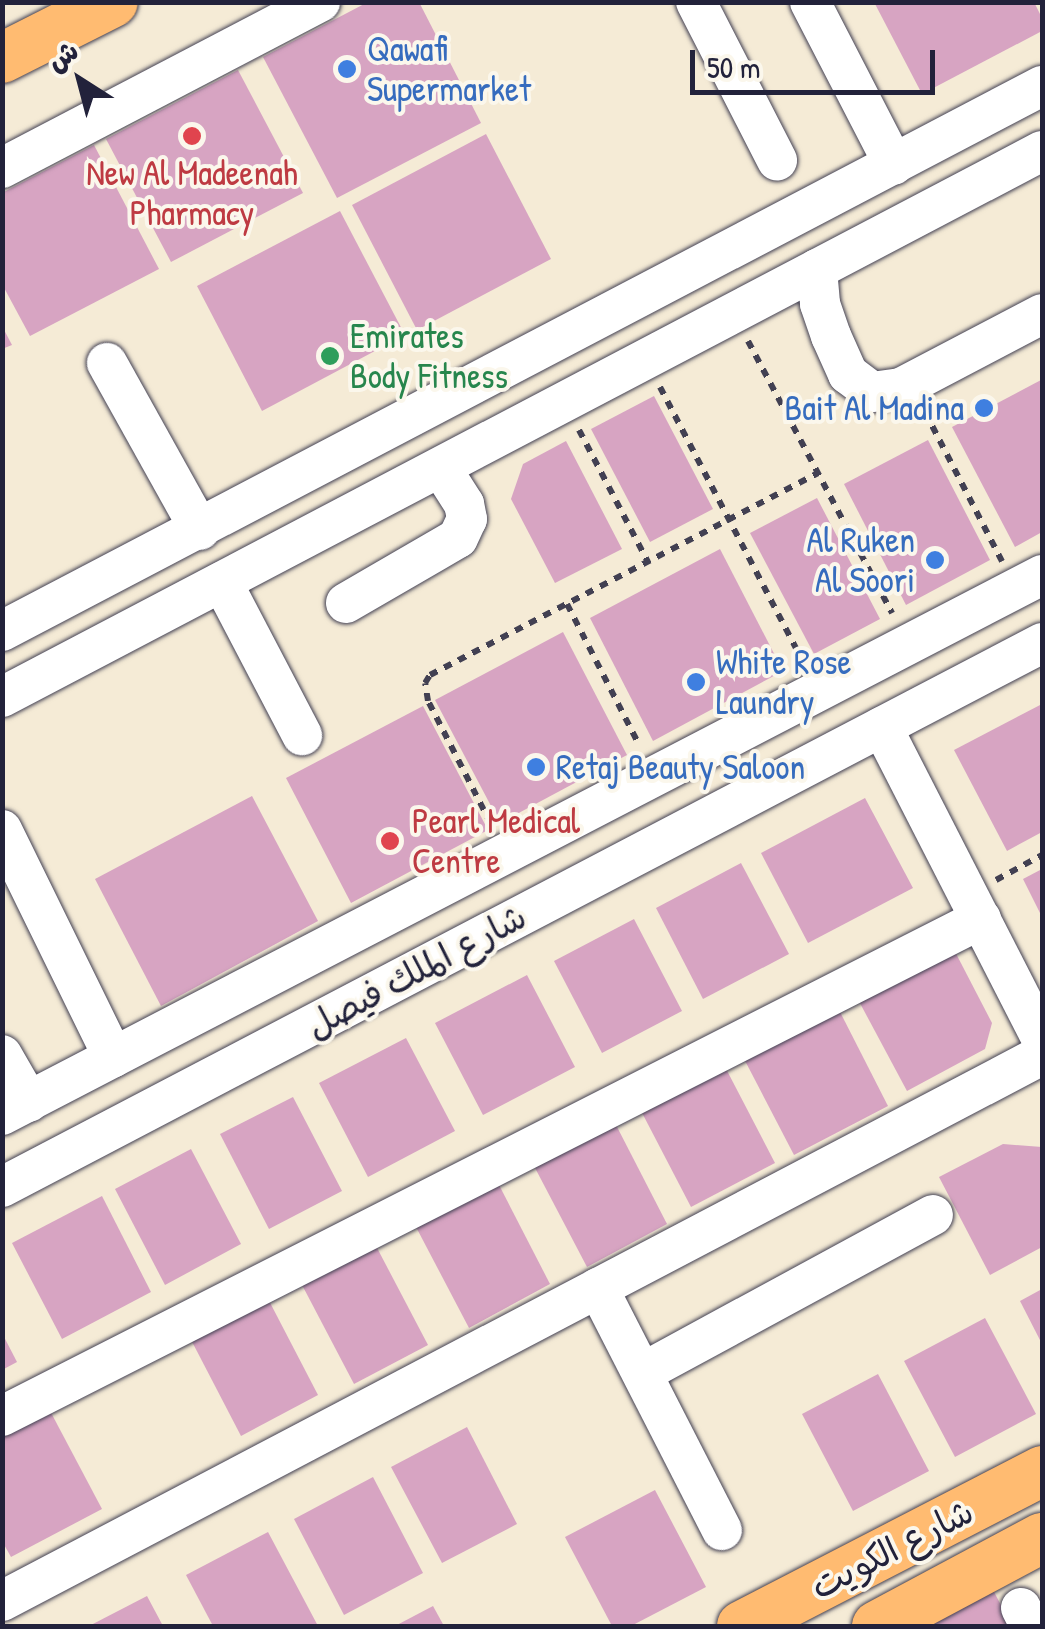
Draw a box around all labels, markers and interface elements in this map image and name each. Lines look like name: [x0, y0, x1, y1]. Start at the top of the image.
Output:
place label: Qawafi Supermarket: [367, 28, 531, 110]
north arrow: [30, 30, 130, 130]
scale bar: [695, 30, 940, 92]
text: ش: [39, 31, 86, 80]
text: 50 m: [707, 47, 760, 87]
marker: Qawafi Supermarket: [336, 58, 358, 80]
marker: New Al Madeenah Pharmacy: [181, 125, 203, 147]
place label: New Al Madeenah Pharmacy: [86, 152, 298, 234]
place label: Emirates Body Fitness: [350, 315, 508, 397]
marker: Emirates Body Fitness: [319, 345, 341, 367]
place label: Bait Al Madina: [785, 387, 964, 429]
marker: Bait Al Madina: [973, 397, 995, 419]
place label: Al Ruken Al Soori: [806, 519, 915, 601]
marker: Al Ruken Al Soori: [924, 549, 946, 571]
place label: White Rose Laundry: [716, 641, 852, 723]
marker: White Rose Laundry: [685, 671, 707, 693]
place label: Retaj Beauty Saloon: [556, 746, 805, 788]
marker: Retaj Beauty Saloon: [525, 756, 547, 778]
place label: Pearl Medical Centre: [412, 800, 580, 882]
marker: Pearl Medical Centre: [377, 828, 403, 854]
street label: شارع الملك فيصل: [299, 895, 533, 1047]
street label: شارع الكويت: [804, 1490, 980, 1608]

